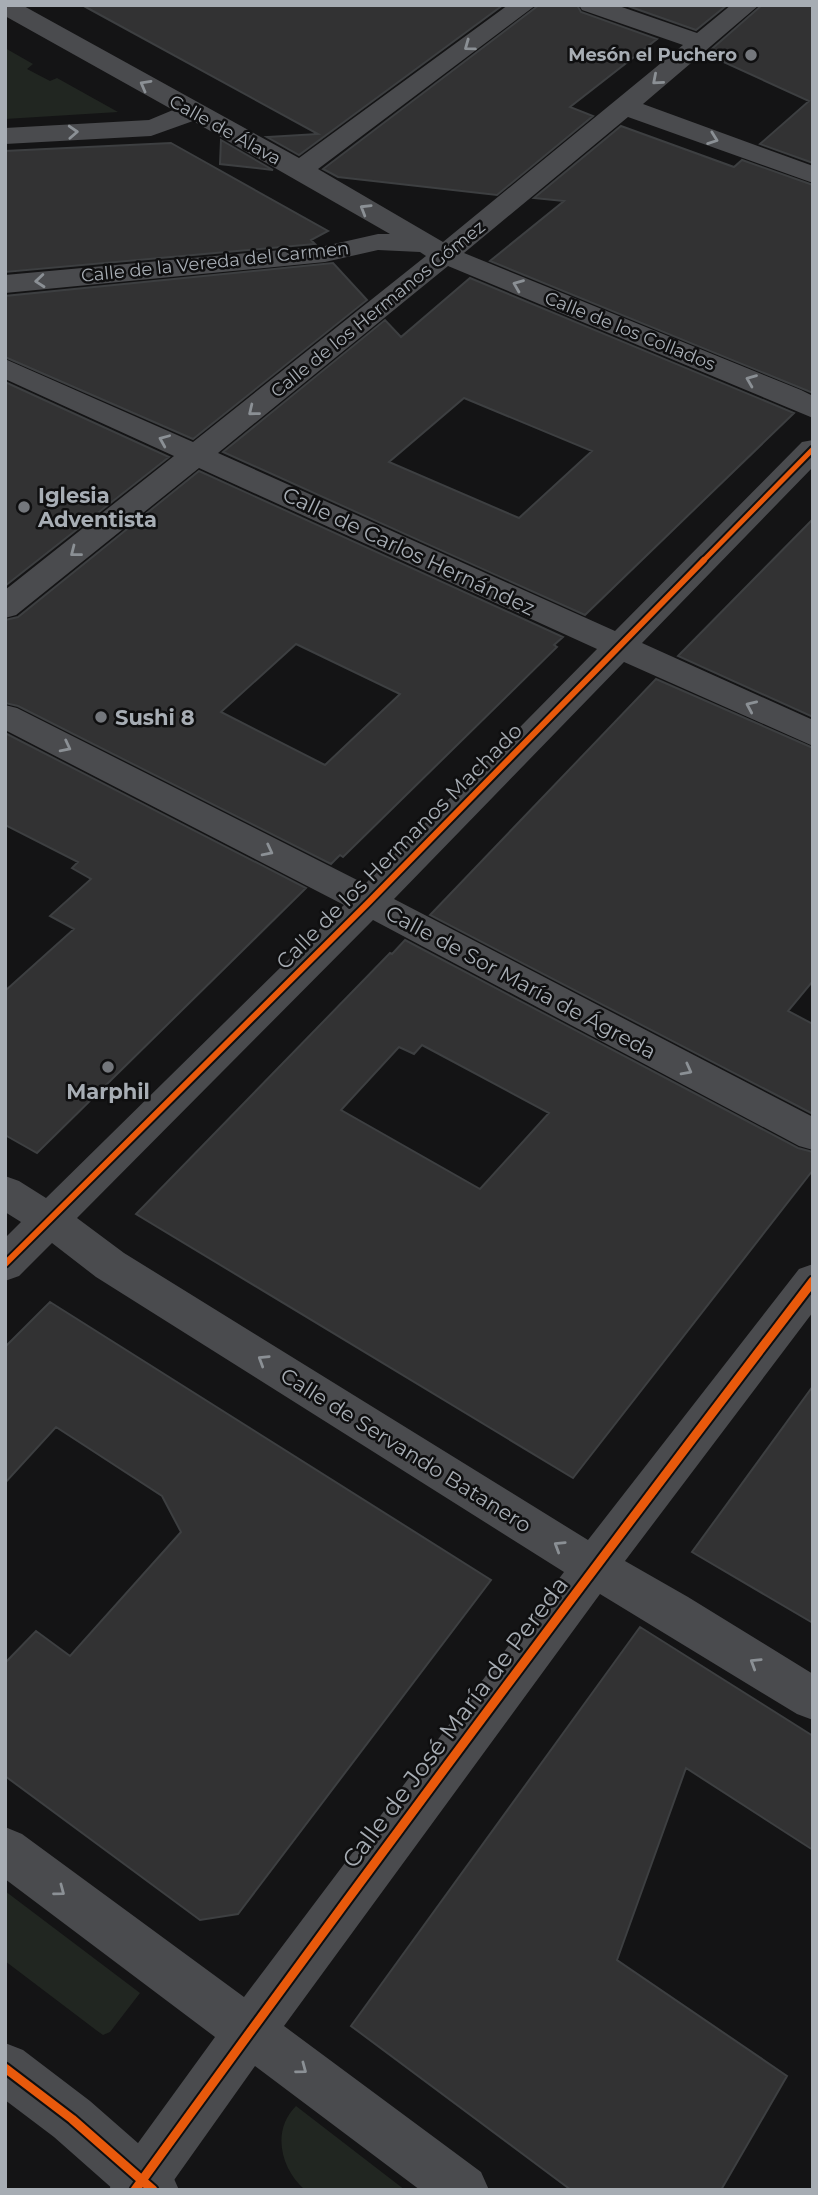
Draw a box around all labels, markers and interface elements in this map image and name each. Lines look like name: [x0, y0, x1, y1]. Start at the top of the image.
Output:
one-way arrow: [465, 38, 477, 50]
place label: Mesón el Puchero: [568, 44, 737, 66]
marker: Mesón el Puchero: [743, 47, 759, 63]
one-way arrow: [652, 72, 665, 84]
one-way arrow: [140, 80, 152, 93]
street label: Calle de Álava: [165, 90, 285, 170]
one-way arrow: [68, 125, 79, 140]
one-way arrow: [706, 130, 718, 144]
one-way arrow: [359, 204, 372, 217]
street label: Calle de los Hermanos Gómez: [266, 216, 490, 402]
street label: Calle de la Vereda del Carmen: [80, 237, 350, 287]
one-way arrow: [34, 273, 45, 288]
one-way arrow: [513, 280, 525, 294]
street label: Calle de los Collados: [541, 287, 719, 375]
one-way arrow: [746, 374, 759, 388]
one-way arrow: [249, 402, 261, 415]
one-way arrow: [159, 434, 171, 448]
street label: Calle de Carlos Hernández: [279, 481, 539, 621]
place label: Iglesia Adventista: [37, 483, 157, 532]
marker: Iglesia Adventista: [16, 499, 32, 515]
one-way arrow: [71, 544, 83, 557]
one-way arrow: [745, 700, 758, 714]
place label: Sushi 8: [115, 705, 195, 730]
marker: Sushi 8: [93, 709, 109, 725]
street label: Calle de los Hermanos Machado: [271, 718, 527, 974]
one-way arrow: [59, 738, 71, 752]
one-way arrow: [261, 843, 273, 856]
street label: Calle de Sor María de Ágreda: [382, 900, 660, 1064]
marker: Marphil: [100, 1059, 116, 1075]
one-way arrow: [680, 1061, 692, 1075]
place label: Marphil: [66, 1079, 150, 1104]
one-way arrow: [258, 1356, 271, 1369]
street label: Calle de Servando Batanero: [276, 1362, 536, 1538]
one-way arrow: [554, 1542, 567, 1555]
street label: Calle de José María de Pereda: [336, 1571, 574, 1873]
one-way arrow: [749, 1658, 762, 1671]
one-way arrow: [52, 1882, 65, 1895]
one-way arrow: [294, 2061, 307, 2074]

